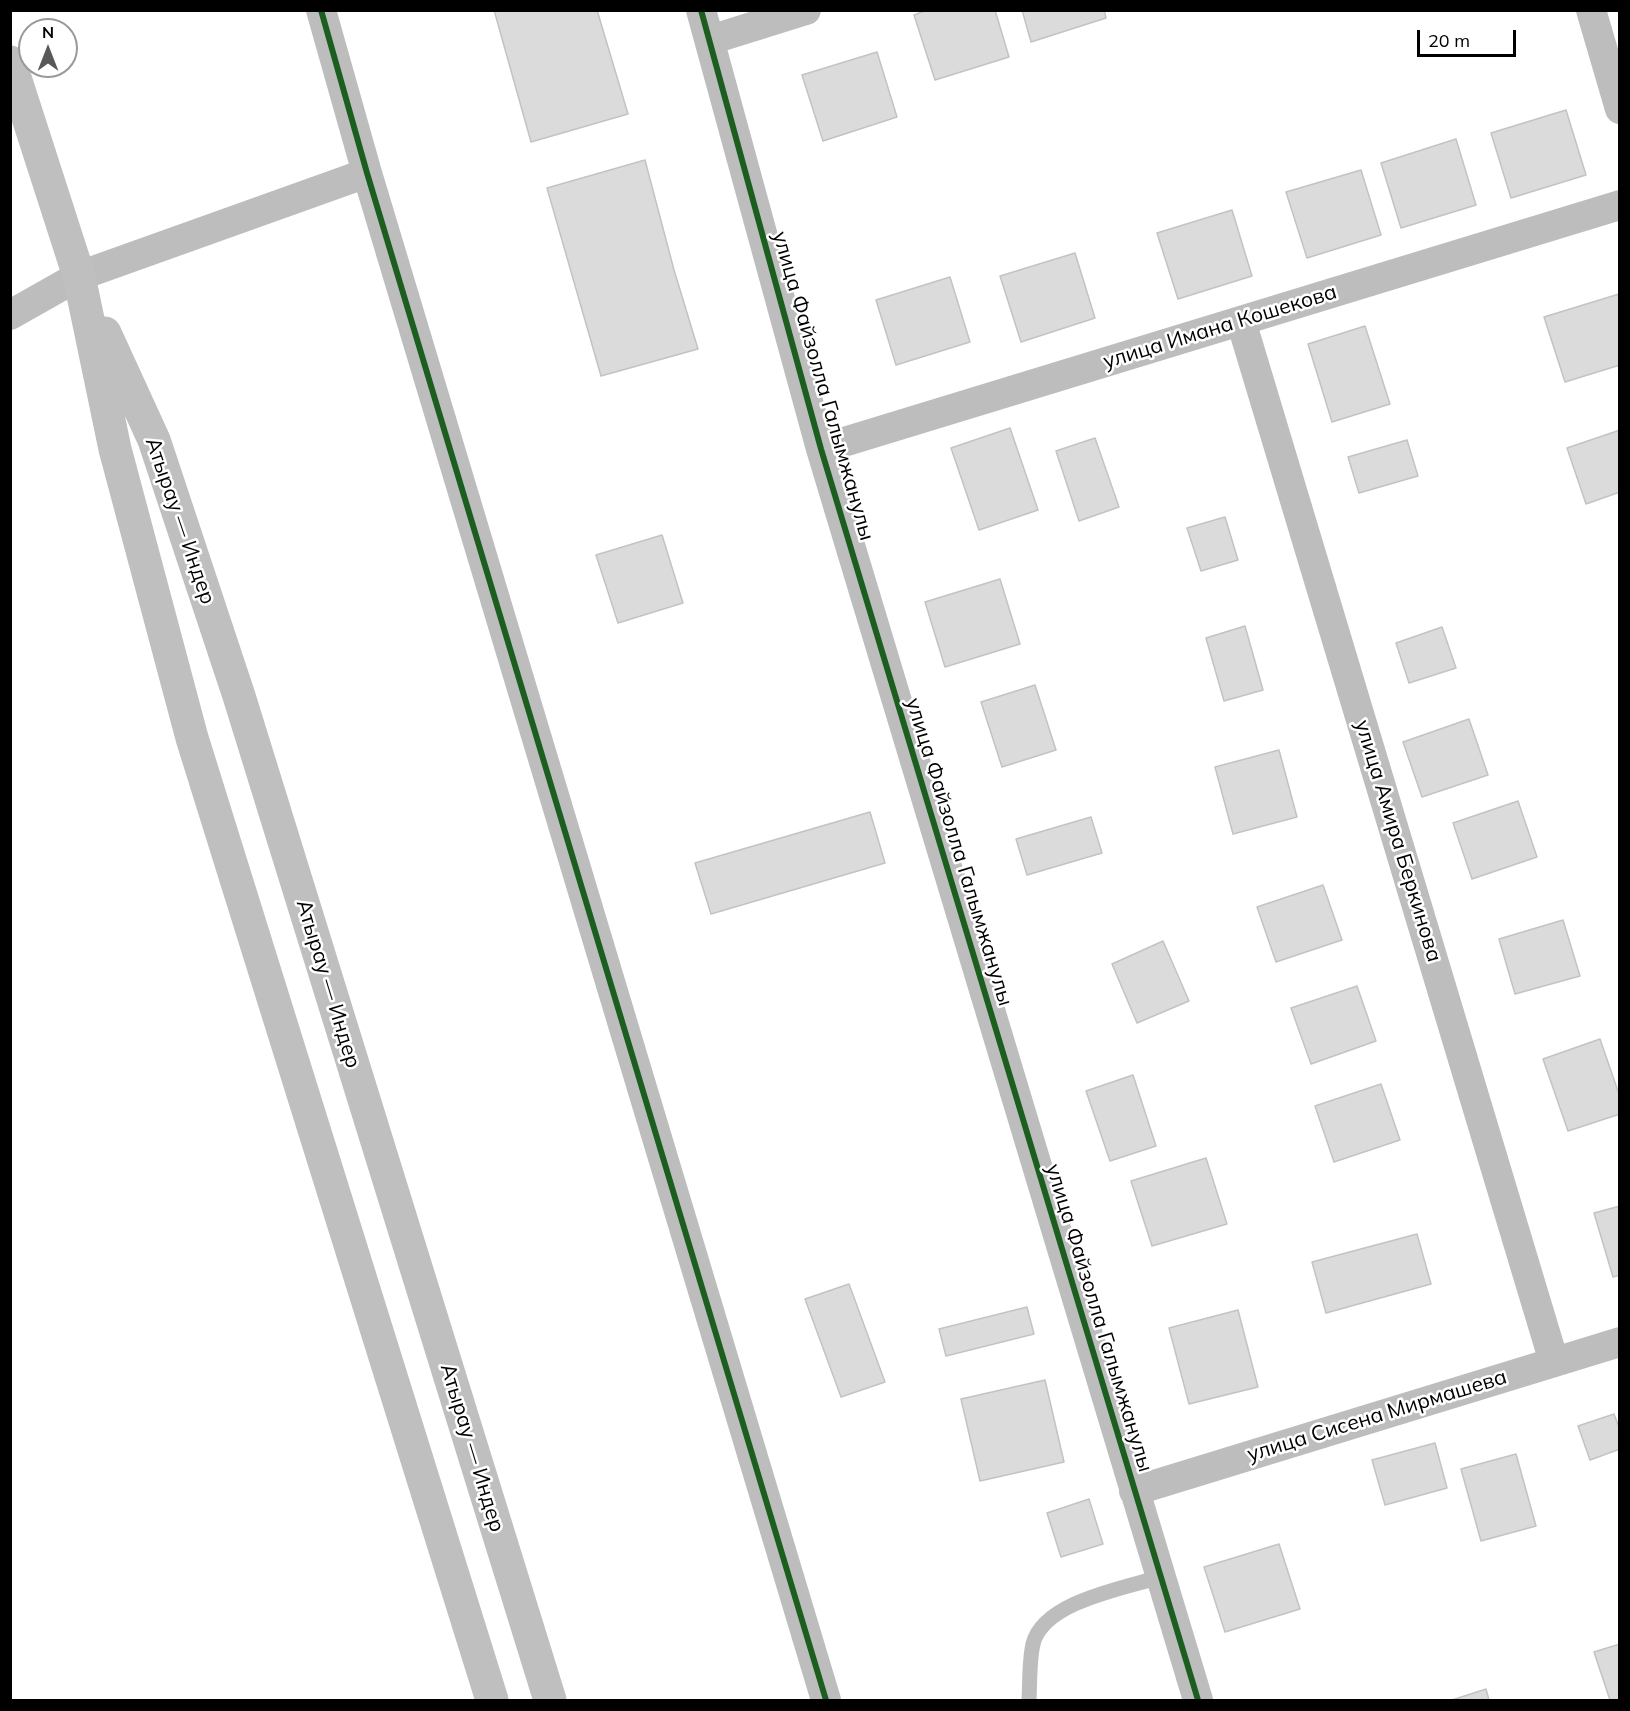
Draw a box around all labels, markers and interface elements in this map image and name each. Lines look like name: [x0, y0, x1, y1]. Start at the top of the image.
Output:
north arrow: [18, 18, 78, 78]
scale bar: [1420, 18, 1519, 56]
text: N: [42, 22, 54, 42]
text: 20 m: [1428, 29, 1470, 52]
street label: улица Файзолла Галымжанулы: [767, 228, 879, 544]
street label: улица Имана Кошекова: [1100, 279, 1340, 375]
street label: Атырау — Индер: [140, 434, 220, 608]
street label: улица Файзолла Галымжанулы: [900, 695, 1018, 1009]
street label: улица Амира Беркинова: [1349, 717, 1447, 965]
street label: Атырау — Индер: [290, 897, 366, 1071]
street label: улица Файзолла Галымжанулы: [1040, 1161, 1158, 1475]
street label: Атырау — Индер: [434, 1361, 510, 1535]
street label: улица Сисена Мирмашева: [1244, 1364, 1510, 1468]

